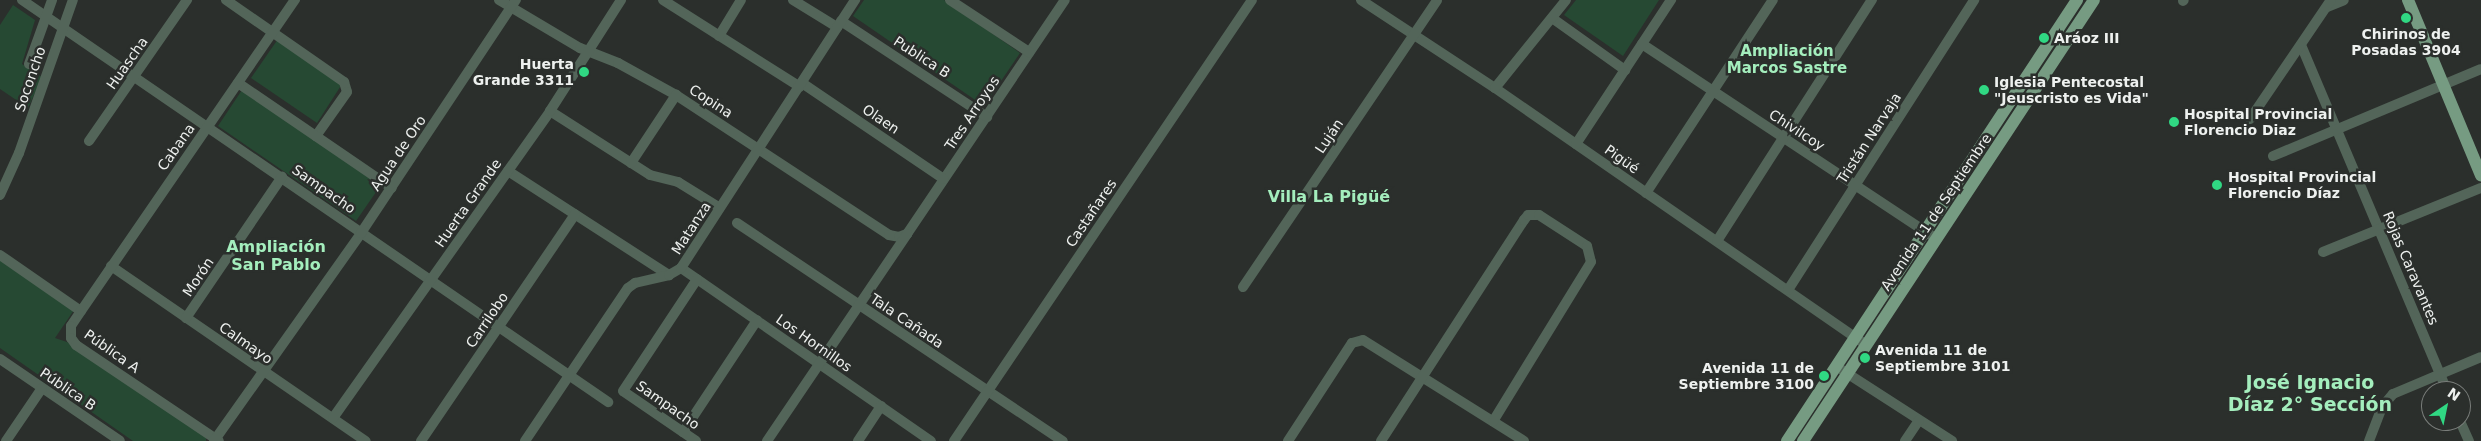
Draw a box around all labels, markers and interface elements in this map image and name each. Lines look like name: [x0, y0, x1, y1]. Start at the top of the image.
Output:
marker: Chirinos de Posadas 3904: [2400, 12, 2412, 24]
place label: Chirinos de Posadas 3904: [2351, 26, 2461, 58]
place label: Aráoz III: [2054, 30, 2119, 46]
marker: Aráoz III: [2038, 32, 2050, 44]
street label: Huascha: [103, 33, 151, 93]
street label: Publica B: [891, 33, 953, 81]
district label: Ampliación Marcos Sastre: [1727, 42, 1847, 77]
street label: Soconcho: [11, 44, 49, 114]
place label: Huerta Grande 3311: [473, 56, 574, 88]
marker: Huerta Grande 3311: [578, 66, 590, 78]
street label: Tres Arroyos: [941, 73, 1003, 153]
place label: Iglesia Pentecostal "Jeuscristo es Vida": [1994, 74, 2149, 106]
street label: Copina: [686, 81, 736, 121]
marker: Iglesia Pentecostal "Jeuscristo es Vida": [1978, 84, 1990, 96]
street label: Tristán Narvaja: [1833, 89, 1905, 187]
street label: Olaen: [859, 101, 903, 137]
street label: Chivilcoy: [1766, 106, 1828, 154]
place label: Hospital Provincial Florencio Diaz: [2184, 106, 2332, 138]
street label: Agua de Oro: [367, 112, 429, 194]
street label: Luján: [1311, 116, 1347, 156]
marker: Hospital Provincial Florencio Diaz: [2168, 116, 2180, 128]
street label: Cabana: [154, 120, 198, 174]
street label: Avenida 11 de Septiembre: [1877, 130, 1995, 294]
street label: Pigüé: [1601, 141, 1643, 177]
street label: Huerta Grande: [431, 156, 505, 250]
street label: Sampacho: [289, 161, 359, 217]
place label: Hospital Provincial Florencio Díaz: [2228, 169, 2376, 202]
street label: Castañares: [1062, 176, 1120, 250]
marker: Hospital Provincial Florencio Díaz: [2210, 178, 2224, 192]
district label: Villa La Pigüé: [1268, 187, 1390, 207]
street label: Matanza: [668, 198, 714, 258]
street label: Rojas Caravantes: [2379, 209, 2443, 327]
district label: Ampliación San Pablo: [226, 237, 326, 275]
street label: Morón: [179, 254, 217, 300]
street label: Carrilobo: [462, 289, 512, 351]
street label: Tala Cañada: [867, 290, 947, 352]
street label: Los Hornillos: [773, 311, 855, 375]
street label: Calmayo: [216, 319, 276, 367]
street label: Pública A: [81, 326, 143, 376]
place label: Avenida 11 de Septiembre 3101: [1875, 342, 2010, 374]
marker: Avenida 11 de Septiembre 3101: [1859, 352, 1871, 364]
place label: Avenida 11 de Septiembre 3100: [1679, 360, 1814, 392]
street label: Pública B: [37, 364, 99, 414]
marker: Avenida 11 de Septiembre 3100: [1818, 370, 1830, 382]
district label: José Ignacio Díaz 2° Sección: [2228, 372, 2392, 416]
street label: Sampacho: [633, 377, 703, 433]
north arrow: [2421, 381, 2471, 431]
text: N: [2444, 384, 2463, 404]

